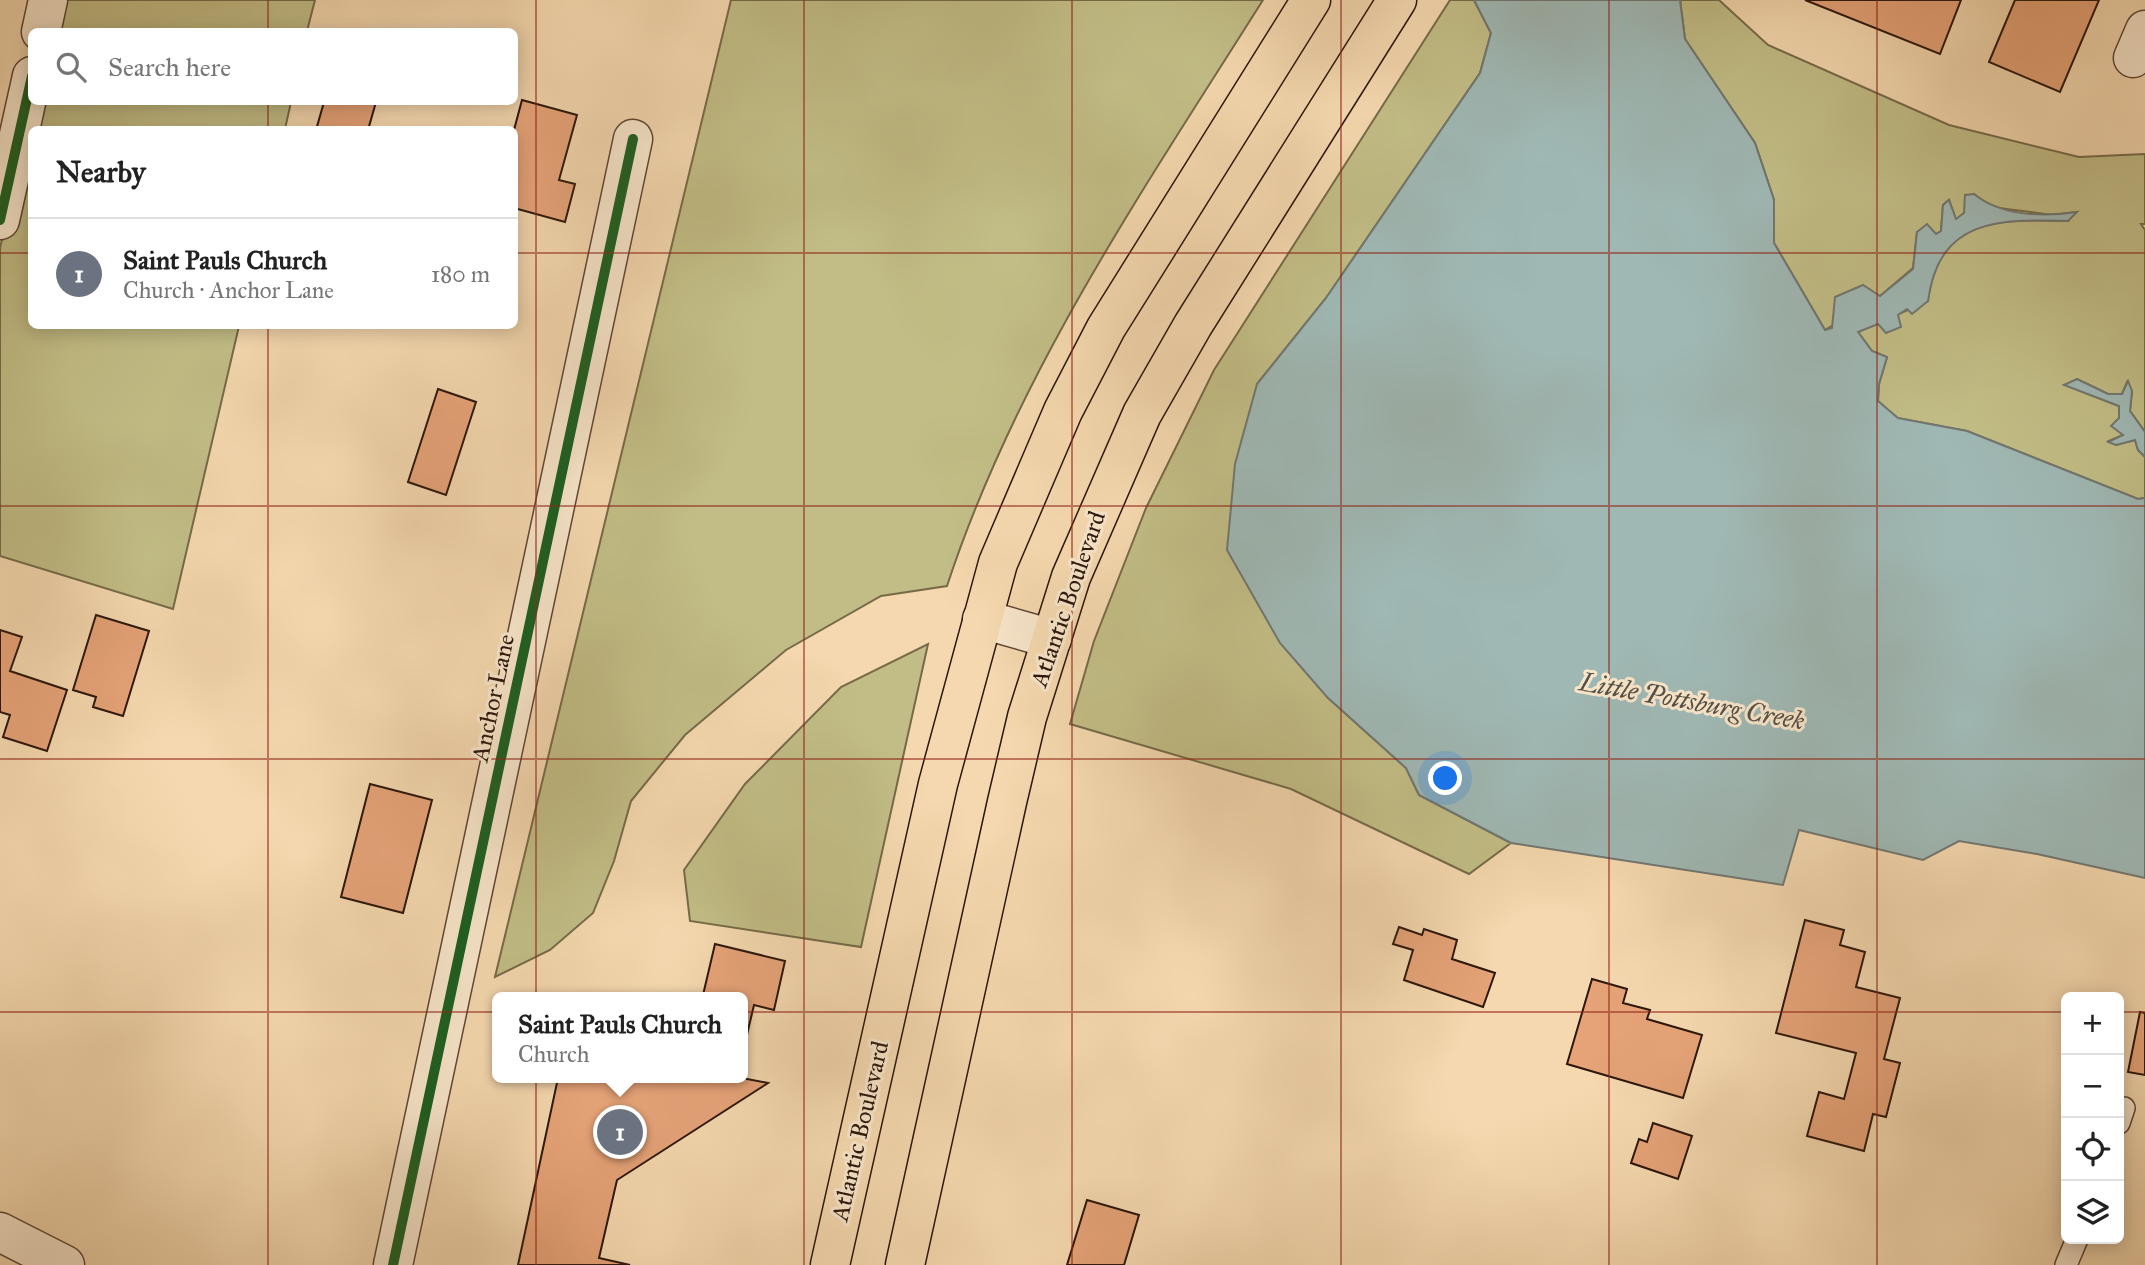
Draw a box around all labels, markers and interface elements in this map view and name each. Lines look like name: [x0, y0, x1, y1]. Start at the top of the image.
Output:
search box: [28, 28, 518, 105]
icon: search: [52, 48, 90, 86]
text: Search here: [108, 51, 231, 83]
text: Nearby: [56, 154, 146, 190]
text: Saint Pauls Church: [123, 244, 327, 276]
text: 1: [74, 260, 84, 288]
text: 180 m: [431, 260, 490, 288]
text: Church · Anchor Lane: [123, 276, 334, 304]
street label: Atlantic Boulevard: [1024, 507, 1112, 692]
street label: Anchor Lane: [465, 631, 521, 766]
water label: Little Pottsburg Creek: [1576, 665, 1807, 737]
your location: [1428, 761, 1462, 795]
popup: [492, 992, 748, 1083]
map controls: [2061, 992, 2124, 1244]
button: +: [2061, 992, 2124, 1055]
text: Saint Pauls Church: [518, 1008, 722, 1040]
street label: Atlantic Boulevard: [824, 1038, 895, 1225]
text: Church: [518, 1040, 590, 1068]
button: −: [2061, 1055, 2124, 1118]
pin: 1: [597, 1106, 643, 1158]
button: locate: [2061, 1118, 2124, 1181]
button: layers: [2061, 1181, 2124, 1244]

